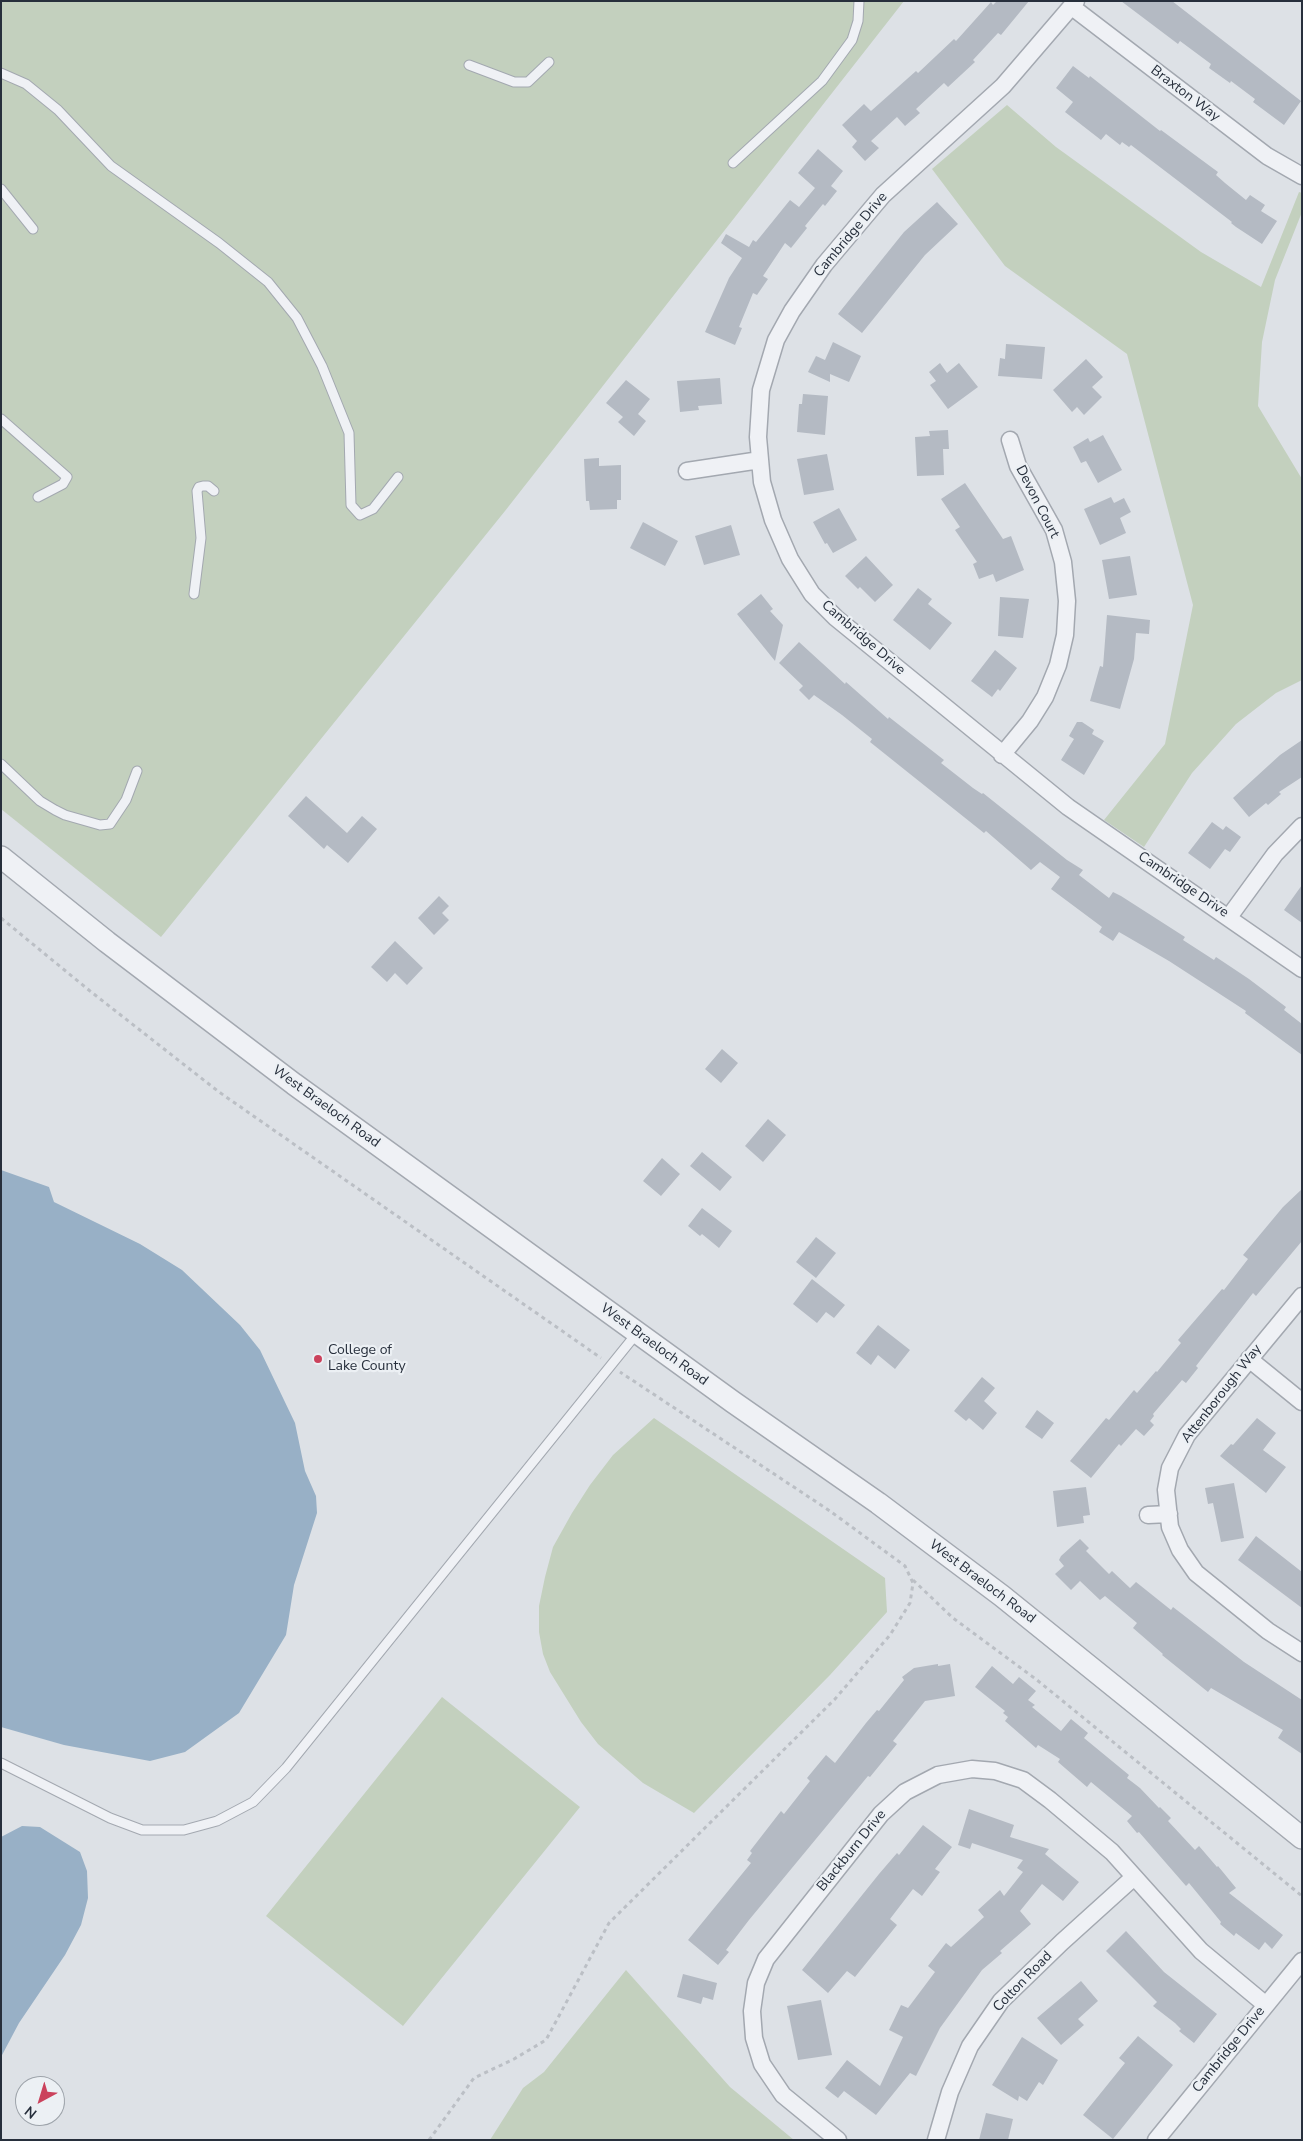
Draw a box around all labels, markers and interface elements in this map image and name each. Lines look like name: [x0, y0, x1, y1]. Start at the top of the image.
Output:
street label: Braxton Way: [1147, 62, 1223, 126]
street label: Cambridge Drive: [811, 189, 891, 281]
street label: Devon Court: [1012, 463, 1062, 541]
street label: Cambridge Drive: [818, 597, 908, 679]
street label: Cambridge Drive: [1135, 849, 1231, 921]
street label: West Braeloch Road: [269, 1062, 383, 1152]
street label: West Braeloch Road: [597, 1300, 711, 1390]
street label: Attenborough Way: [1178, 1341, 1266, 1447]
place label: College of Lake County: [328, 1343, 406, 1375]
marker: College of Lake County: [312, 1353, 324, 1365]
street label: West Braeloch Road: [925, 1536, 1039, 1628]
street label: Blackburn Drive: [814, 1807, 890, 1895]
street label: Colton Road: [990, 1948, 1056, 2016]
street label: Cambridge Drive: [1189, 2004, 1269, 2096]
north arrow: [15, 2076, 65, 2126]
text: N: [21, 2102, 41, 2123]

